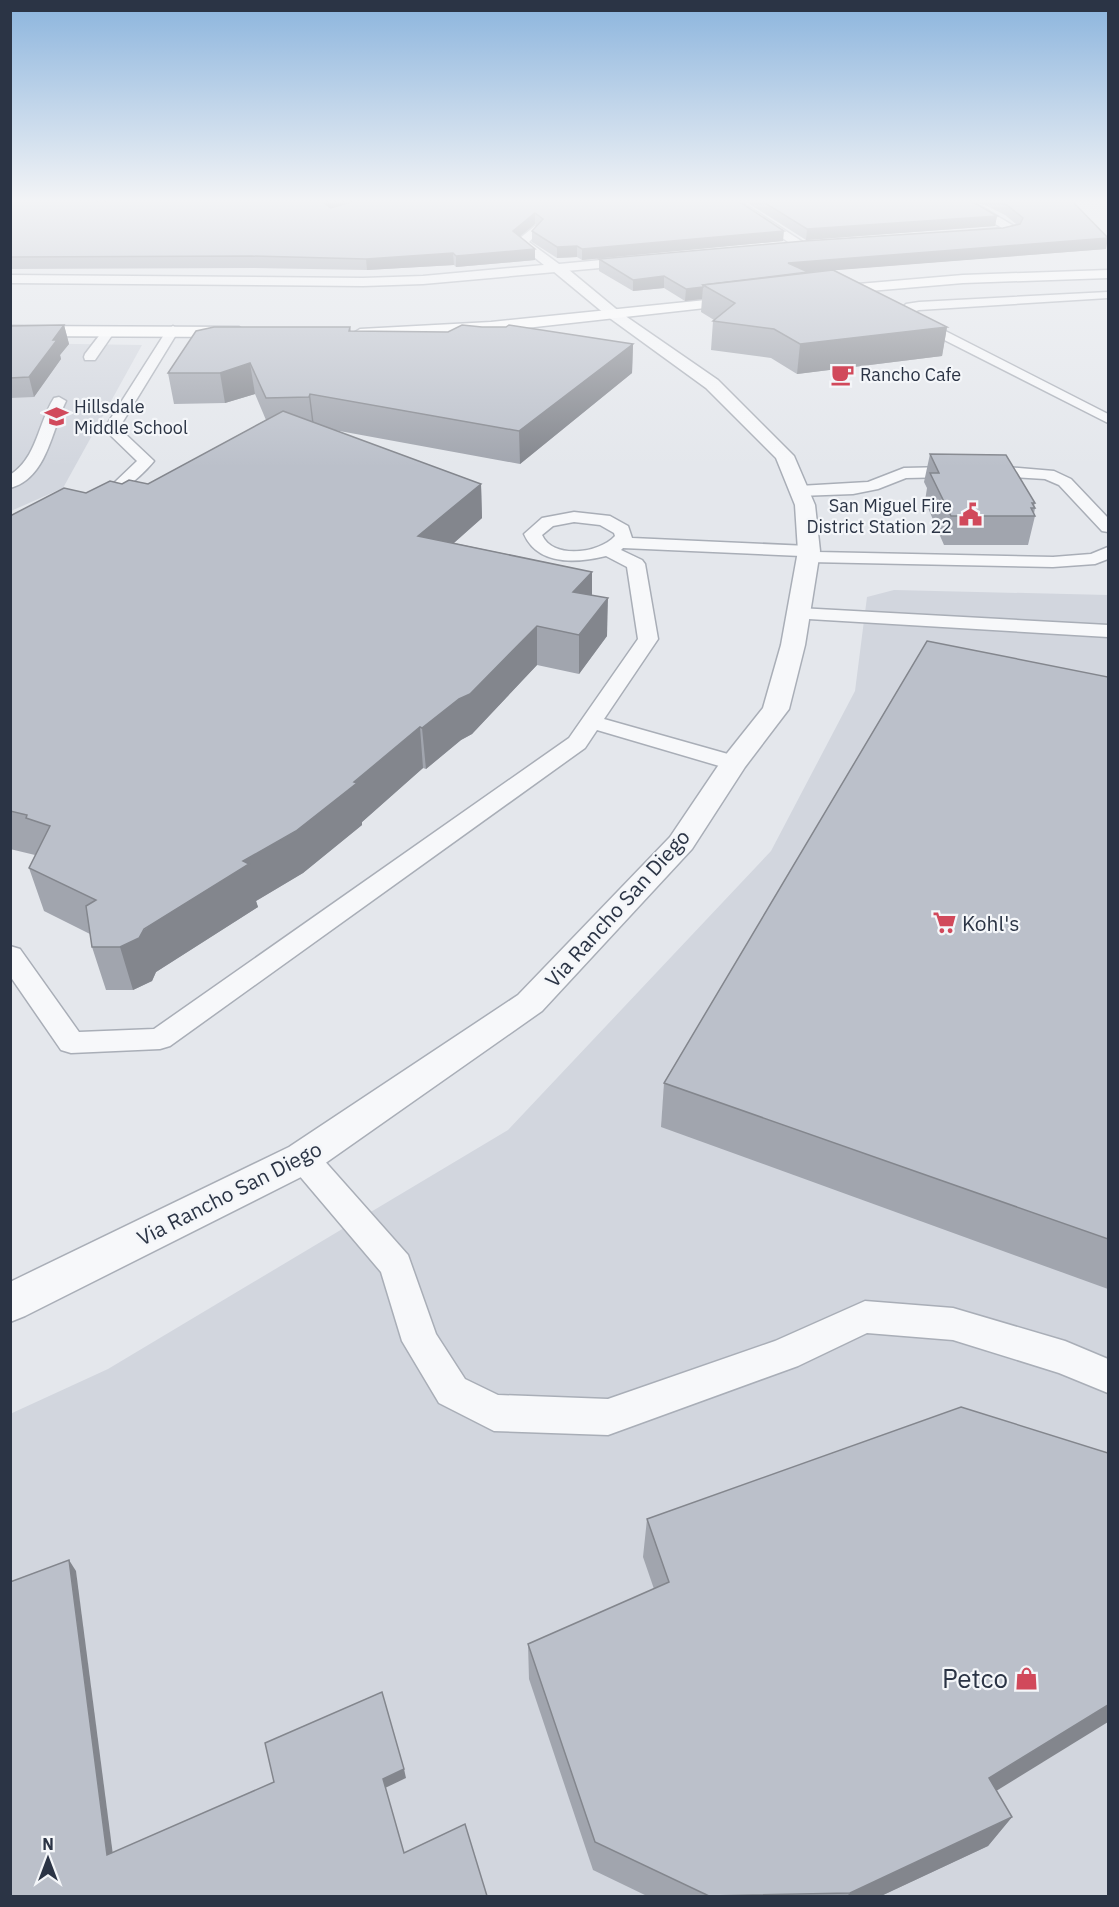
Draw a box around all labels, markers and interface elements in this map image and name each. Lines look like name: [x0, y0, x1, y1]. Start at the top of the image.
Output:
cafe icon: Rancho Cafe: [829, 361, 855, 387]
place label: Rancho Cafe: [860, 363, 961, 386]
place label: Hillsdale Middle School: [74, 395, 188, 439]
school or university icon: Hillsdale Middle School: [43, 403, 69, 429]
place label: San Miguel Fire District Station 22: [806, 494, 952, 538]
public building icon: San Miguel Fire District Station 22: [957, 502, 983, 528]
street label: Via Rancho San Diego: [538, 823, 696, 993]
place label: Kohl's: [962, 909, 1020, 937]
supermarket icon: Kohl's: [931, 910, 957, 936]
street label: Via Rancho San Diego: [132, 1134, 326, 1252]
place label: Petco: [942, 1661, 1008, 1695]
shop icon: Petco: [1013, 1665, 1039, 1691]
north arrow: [18, 1829, 78, 1889]
text: N: [42, 1834, 54, 1854]

